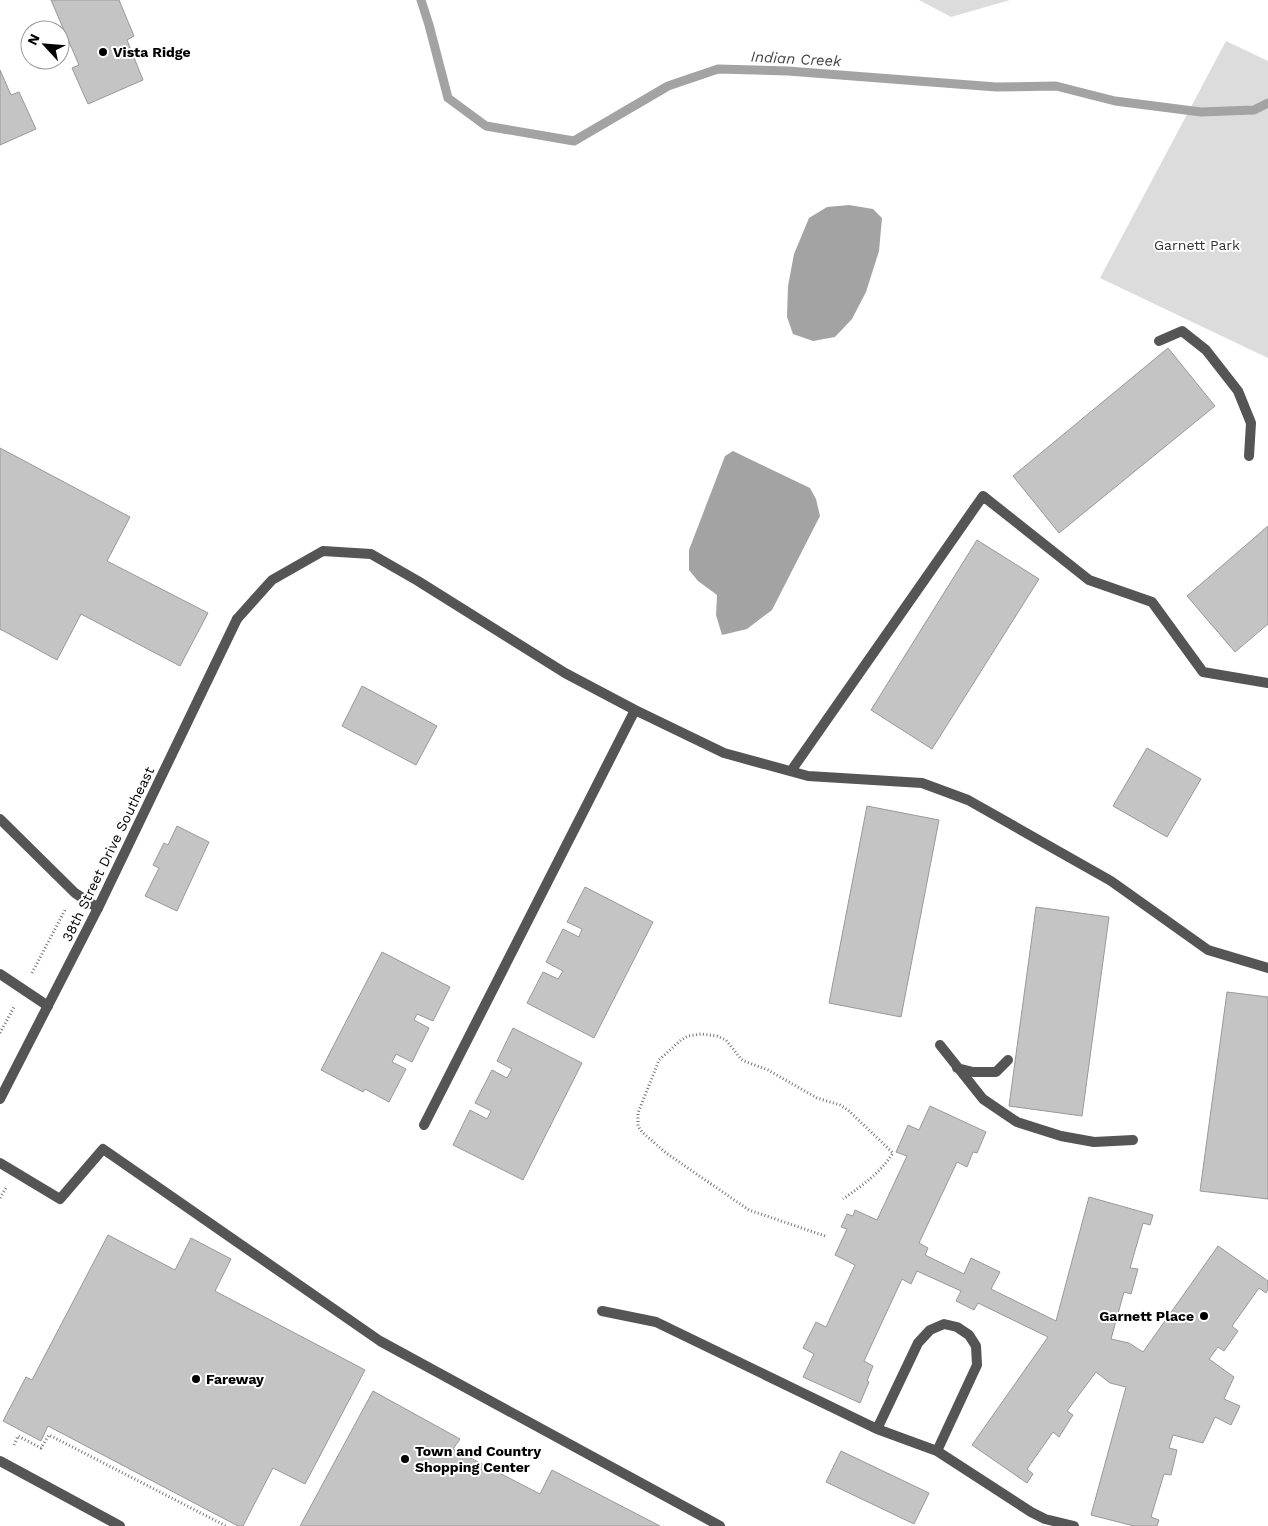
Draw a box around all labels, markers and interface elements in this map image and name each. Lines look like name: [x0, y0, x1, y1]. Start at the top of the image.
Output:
north arrow: [20, 20, 70, 70]
text: N: [24, 31, 43, 47]
place label: Vista Ridge: [113, 44, 191, 60]
marker: Vista Ridge: [97, 46, 109, 58]
water label: Indian Creek: [750, 48, 843, 70]
park label: Garnett Park: [1154, 237, 1240, 253]
street label: 38th Street Drive Southeast: [59, 764, 157, 944]
place label: Garnett Place: [1099, 1308, 1194, 1324]
marker: Garnett Place: [1198, 1310, 1210, 1322]
place label: Fareway: [206, 1371, 264, 1387]
marker: Fareway: [190, 1373, 202, 1385]
place label: Town and Country Shopping Center: [415, 1443, 541, 1475]
marker: Town and Country Shopping Center: [399, 1453, 411, 1465]

